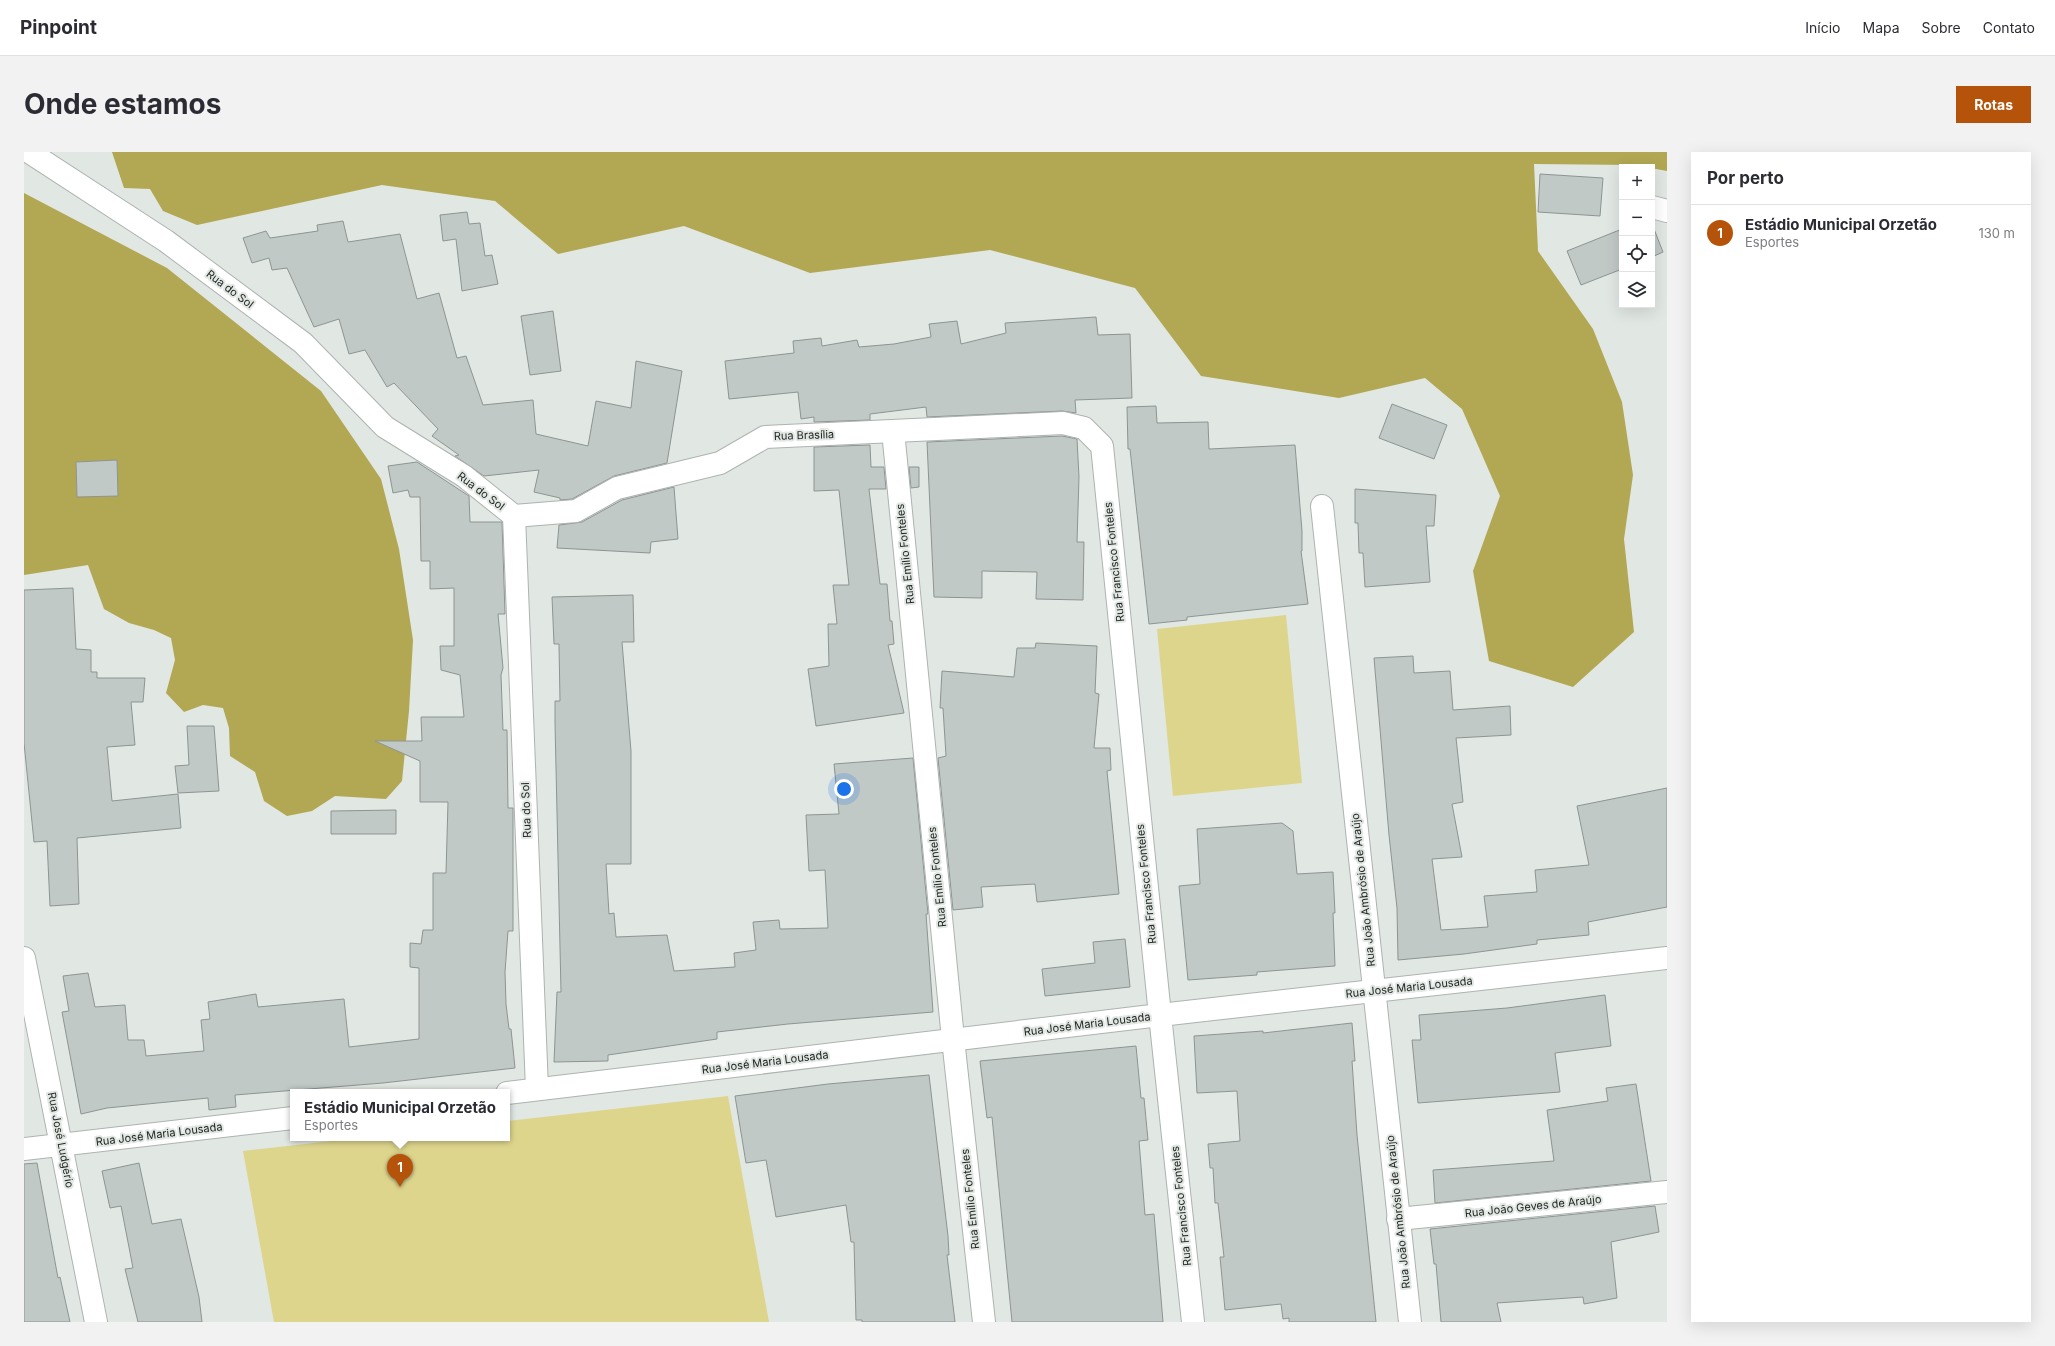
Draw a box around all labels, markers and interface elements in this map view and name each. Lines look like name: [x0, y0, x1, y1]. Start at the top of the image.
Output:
text: Pinpoint: [20, 16, 97, 39]
text: Início: [1805, 19, 1841, 36]
text: Mapa: [1863, 19, 1900, 36]
text: Sobre: [1922, 19, 1961, 36]
text: Contato: [1983, 19, 2035, 36]
button: Rotas: [1956, 86, 2031, 123]
text: Onde estamos: [24, 87, 221, 121]
map controls: [1619, 164, 1655, 308]
button: +: [1619, 164, 1655, 200]
text: Por perto: [1707, 168, 1784, 188]
button: −: [1619, 200, 1655, 236]
text: Estádio Municipal Orzetão: [1745, 215, 1937, 234]
text: 1: [1717, 225, 1723, 241]
text: 130 m: [1978, 225, 2015, 241]
text: Esportes: [1745, 234, 1799, 250]
button: locate: [1619, 236, 1655, 272]
street label: Rua do Sol: [204, 267, 256, 311]
button: layers: [1619, 272, 1655, 308]
street label: Rua Brasília: [774, 427, 834, 443]
street label: Rua do Sol: [455, 469, 507, 513]
street label: Rua Francisco Fonteles: [1101, 501, 1127, 623]
street label: Rua Emílio Fonteles: [893, 503, 917, 605]
your location: [834, 779, 854, 799]
street label: Rua do Sol: [518, 782, 534, 838]
street label: Rua João Ambrósio de Araújo: [1348, 812, 1378, 967]
street label: Rua Francisco Fonteles: [1133, 823, 1159, 945]
street label: Rua Emílio Fonteles: [925, 826, 949, 928]
street label: Rua José Maria Lousada: [1345, 973, 1473, 1001]
street label: Rua José Maria Lousada: [1023, 1009, 1151, 1039]
street label: Rua José Maria Lousada: [701, 1047, 829, 1077]
popup: [290, 1089, 510, 1141]
street label: Rua José Ludgério: [45, 1091, 77, 1189]
text: Estádio Municipal Orzetão: [304, 1098, 496, 1117]
text: Esportes: [304, 1117, 358, 1133]
street label: Rua José Maria Lousada: [95, 1119, 223, 1149]
street label: Rua João Ambrósio de Araújo: [1383, 1134, 1413, 1289]
street label: Rua Francisco Fonteles: [1168, 1145, 1194, 1267]
street label: Rua Emílio Fonteles: [958, 1148, 982, 1250]
pin: 1: [387, 1154, 413, 1187]
street label: Rua João Geves de Araújo: [1464, 1192, 1602, 1220]

